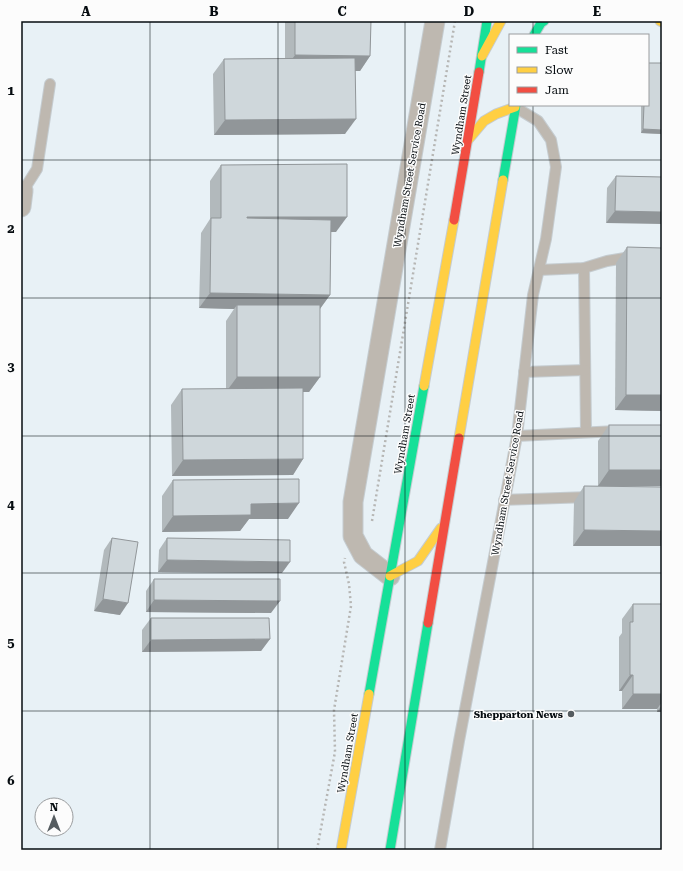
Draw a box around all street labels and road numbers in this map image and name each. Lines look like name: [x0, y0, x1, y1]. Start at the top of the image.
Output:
street label: Wyndham Street: [450, 74, 473, 156]
street label: Wyndham Street Service Road: [391, 101, 428, 248]
street label: Wyndham Street: [392, 393, 417, 475]
street label: Wyndham Street Service Road: [489, 409, 526, 556]
street label: Wyndham Street: [335, 712, 360, 794]

